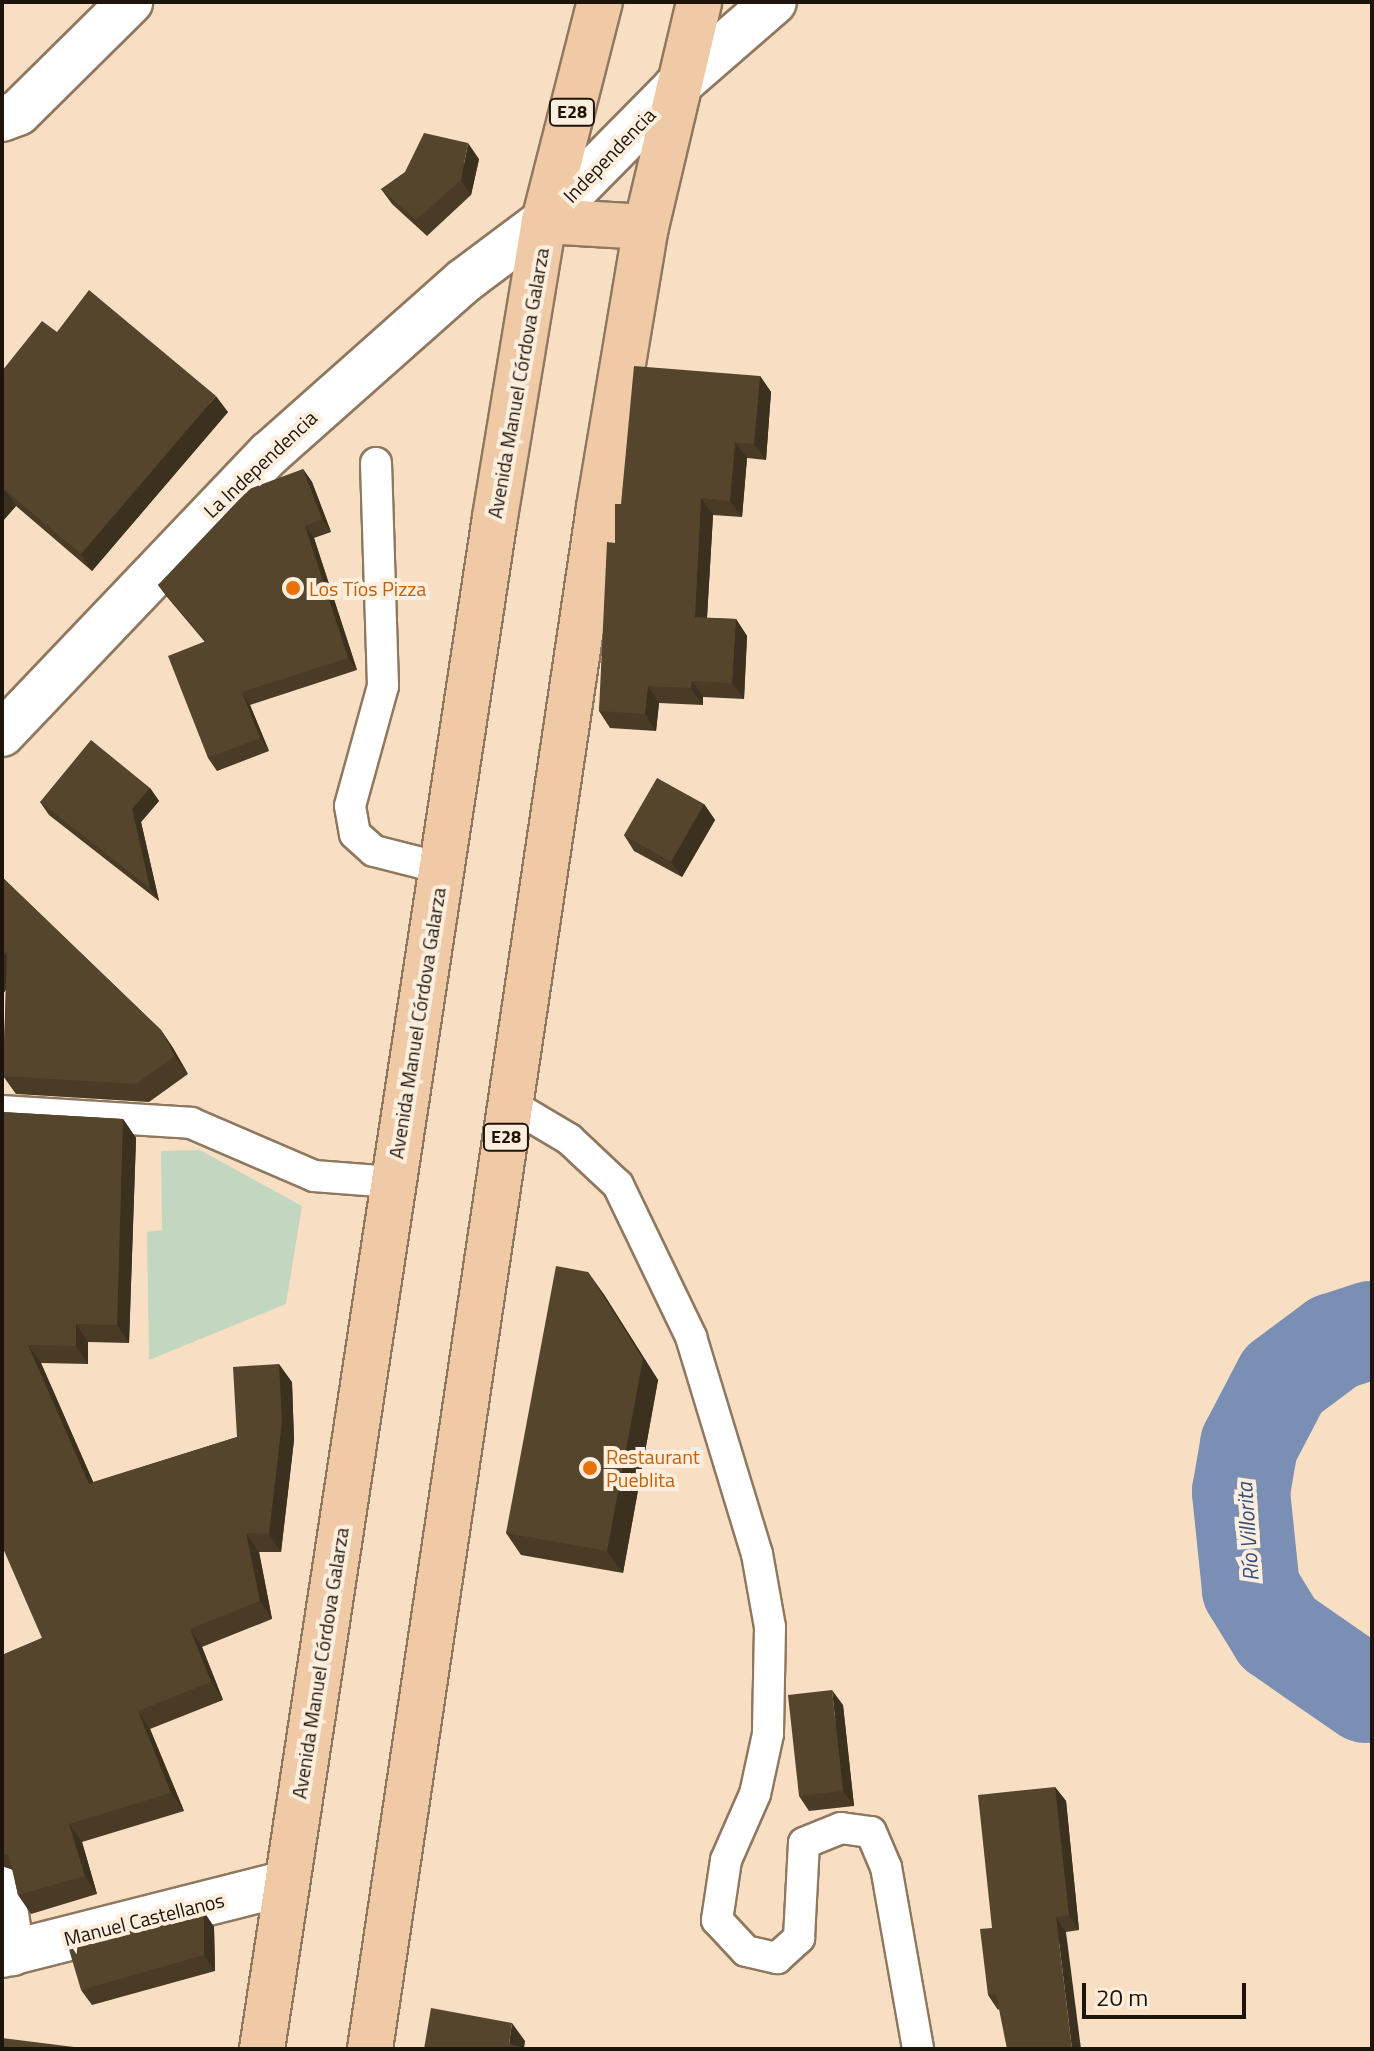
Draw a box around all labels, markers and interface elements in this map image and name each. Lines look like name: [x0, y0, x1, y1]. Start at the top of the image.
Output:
road number: E28: [548, 98, 596, 126]
street label: Independencia: [558, 103, 660, 207]
street label: Avenida Manuel Córdova Galarza: [482, 246, 554, 520]
street label: La Independencia: [198, 405, 322, 523]
place label: Los Tíos Pizza: [309, 576, 426, 600]
marker: Los Tíos Pizza: [284, 579, 302, 597]
street label: Avenida Manuel Córdova Galarza: [384, 886, 450, 1160]
road number: E28: [482, 1123, 530, 1151]
place label: Restaurant Pueblita: [606, 1444, 700, 1491]
marker: Restaurant Pueblita: [581, 1459, 599, 1477]
water label: Río Villorita: [1231, 1482, 1265, 1582]
street label: Avenida Manuel Córdova Galarza: [287, 1526, 353, 1800]
street label: Manuel Castellanos: [61, 1887, 227, 1951]
scale bar: [1086, 1967, 1250, 2017]
text: 20 m: [1096, 1979, 1148, 2015]

